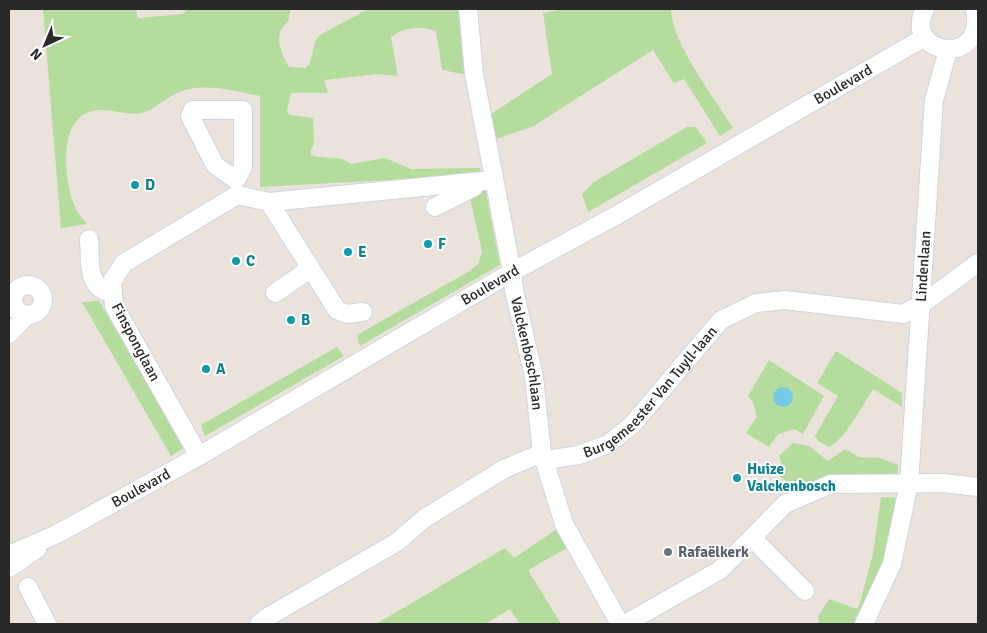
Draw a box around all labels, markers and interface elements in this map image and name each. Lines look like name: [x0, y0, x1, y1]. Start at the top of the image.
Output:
north arrow: [20, 20, 70, 70]
text: N: [27, 44, 46, 63]
street label: Boulevard: [811, 60, 875, 108]
place label: D: [145, 176, 155, 194]
marker: D: [129, 179, 141, 191]
street label: Lindenlaan: [912, 230, 934, 303]
place label: F: [438, 235, 446, 253]
marker: F: [422, 238, 434, 250]
place label: E: [358, 243, 367, 261]
marker: E: [342, 246, 354, 258]
place label: C: [246, 252, 255, 270]
marker: C: [230, 255, 242, 267]
street label: Boulevard: [458, 261, 522, 309]
street label: Valckenboschlaan: [507, 295, 546, 411]
street label: Finsponglaan: [108, 300, 164, 384]
place label: B: [301, 311, 310, 329]
marker: B: [285, 314, 297, 326]
street label: Burgemeester Van Tuyll-laan: [580, 323, 721, 462]
place label: A: [216, 360, 226, 378]
marker: A: [200, 363, 212, 375]
place label: Huize Valckenbosch: [747, 460, 836, 495]
street label: Boulevard: [108, 465, 173, 511]
marker: Huize Valckenbosch: [731, 472, 743, 484]
place label: Rafaëlkerk: [678, 543, 749, 561]
marker: Rafaëlkerk: [662, 546, 674, 558]

